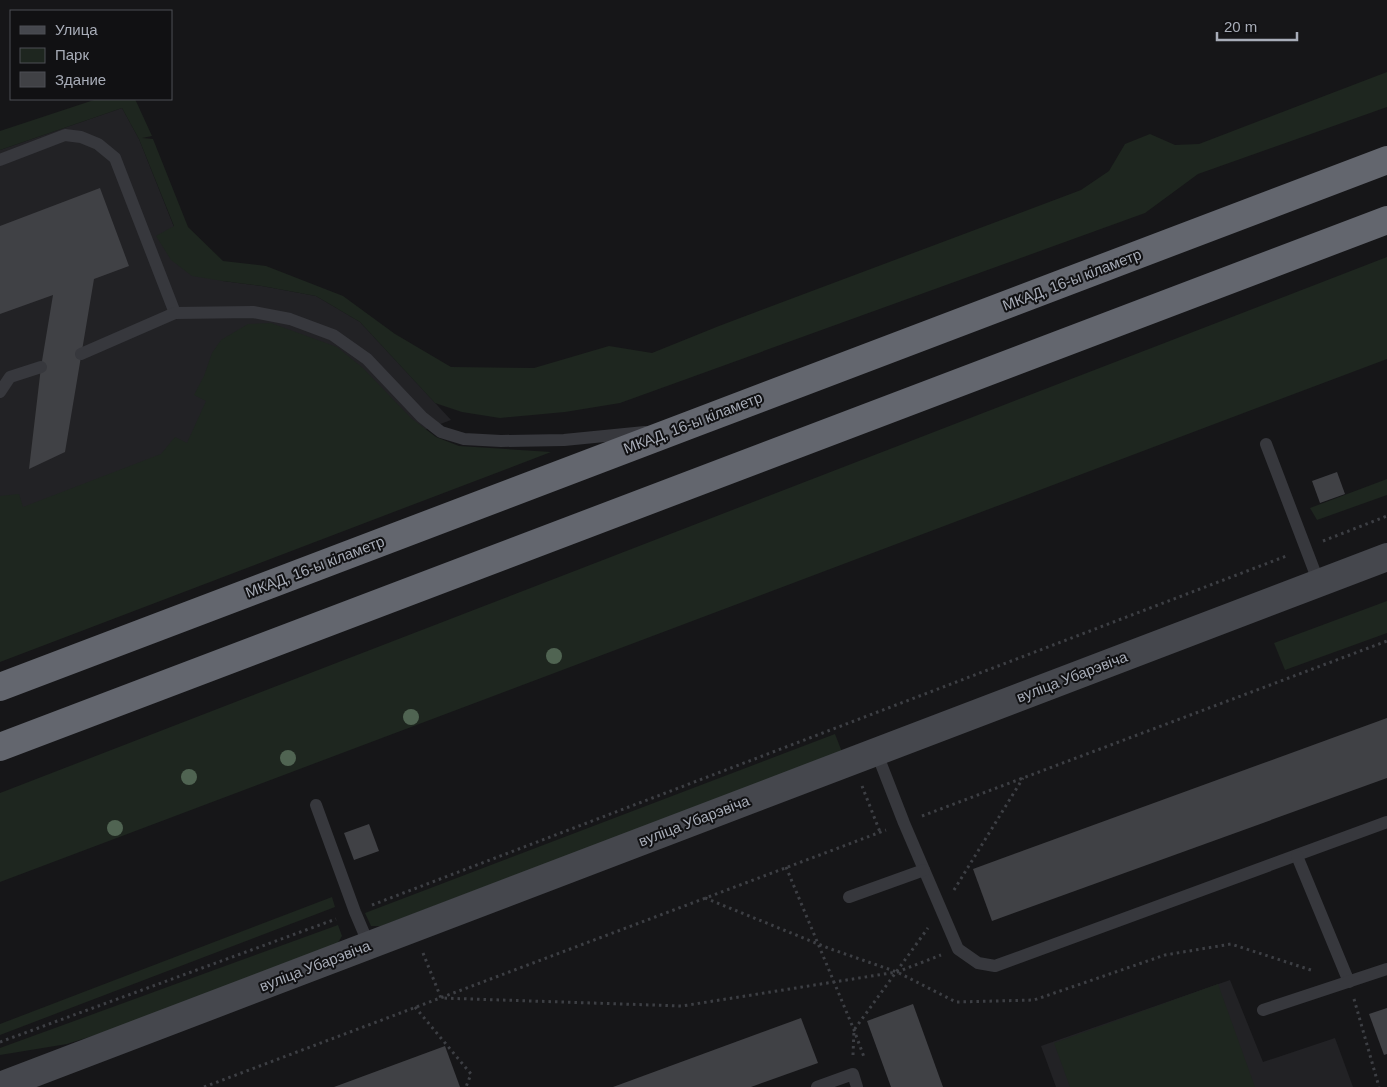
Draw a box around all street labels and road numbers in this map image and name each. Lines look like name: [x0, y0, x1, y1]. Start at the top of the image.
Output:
street label: МКАД, 16-ы кіламетр: [1000, 245, 1144, 314]
street label: МКАД, 16-ы кіламетр: [621, 388, 765, 457]
street label: МКАД, 16-ы кіламетр: [243, 532, 387, 601]
street label: вуліца Убарэвіча: [1014, 647, 1130, 705]
street label: вуліца Убарэвіча: [636, 791, 752, 849]
street label: вуліца Убарэвіча: [257, 936, 373, 994]

